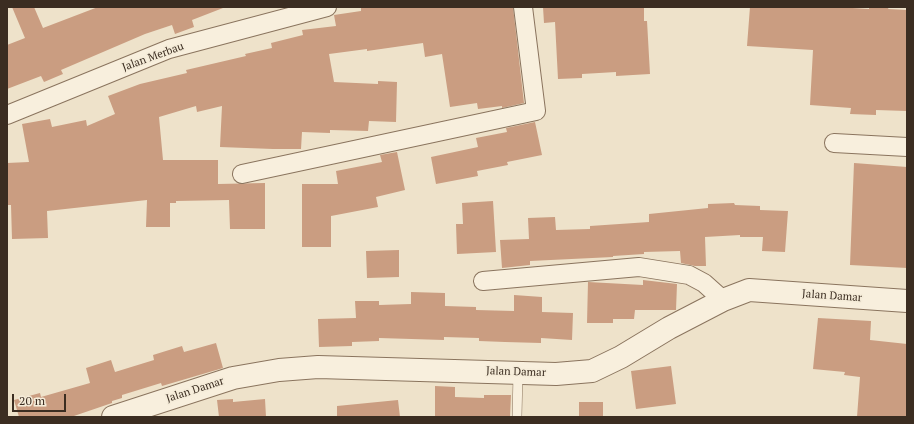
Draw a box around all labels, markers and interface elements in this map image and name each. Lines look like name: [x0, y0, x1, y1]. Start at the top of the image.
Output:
street label: Jalan Merbau: [120, 40, 186, 74]
street label: Jalan Damar: [802, 287, 862, 305]
street label: Jalan Damar: [486, 364, 546, 380]
street label: Jalan Damar: [164, 374, 226, 406]
scale bar: [14, 386, 68, 412]
text: 20 m: [19, 393, 45, 408]

